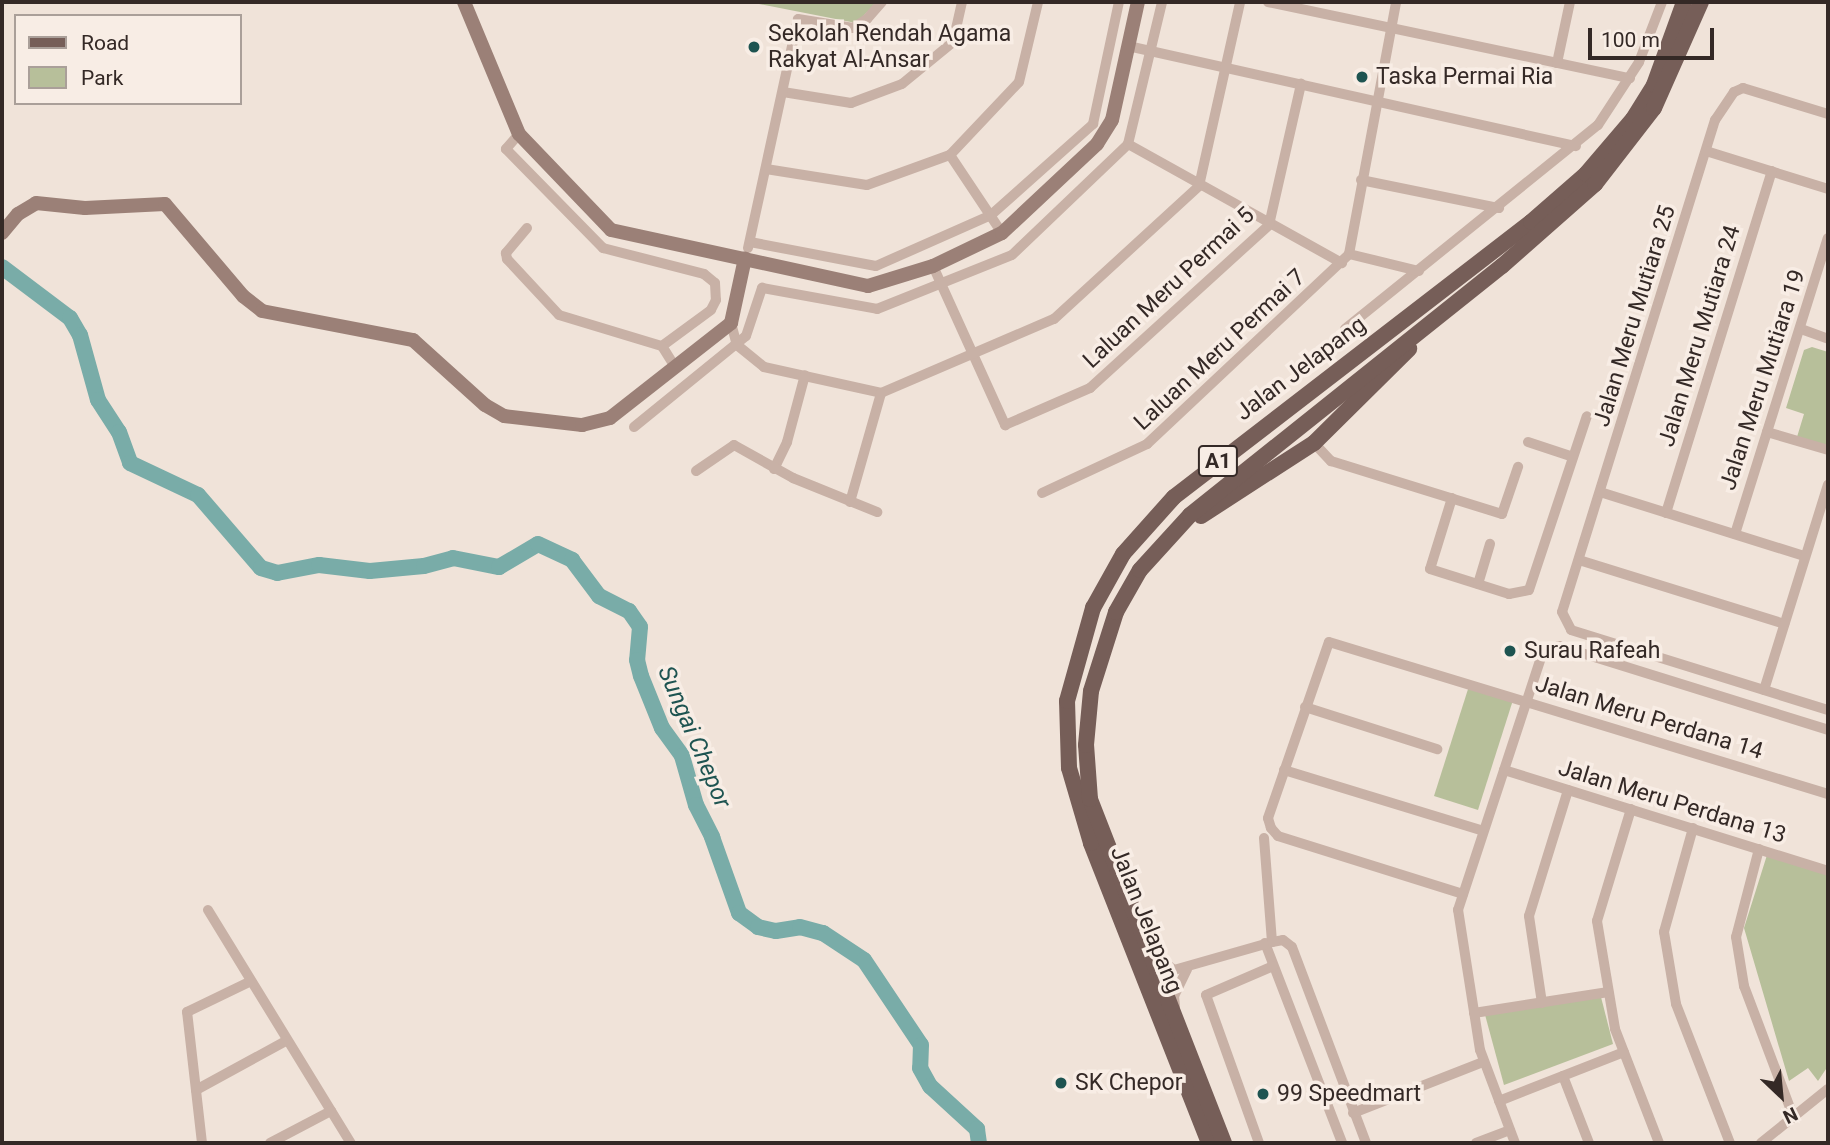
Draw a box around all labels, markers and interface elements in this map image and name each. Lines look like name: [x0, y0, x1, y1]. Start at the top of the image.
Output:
legend: [14, 14, 242, 105]
scale bar: [1592, 14, 1718, 58]
place label: Sekolah Rendah Agama Rakyat Al-Ansar: [768, 20, 1011, 74]
text: 100 m: [1601, 28, 1660, 52]
text: Road: [81, 31, 129, 55]
marker: Sekolah Rendah Agama Rakyat Al-Ansar: [746, 39, 762, 55]
place label: Taska Permai Ria: [1376, 63, 1553, 91]
text: Park: [81, 66, 123, 90]
marker: Taska Permai Ria: [1354, 69, 1370, 85]
street label: Laluan Meru Permai 5: [1078, 202, 1260, 374]
street label: Jalan Meru Mutiara 25: [1588, 202, 1682, 430]
street label: Jalan Meru Mutiara 24: [1653, 222, 1747, 450]
street label: Laluan Meru Permai 7: [1129, 264, 1311, 436]
street label: Jalan Meru Mutiara 19: [1714, 266, 1812, 494]
street label: Jalan Jelapang: [1231, 311, 1371, 427]
road number: A1: [1197, 444, 1239, 478]
place label: Surau Rafeah: [1524, 637, 1660, 665]
marker: Surau Rafeah: [1502, 643, 1518, 659]
water label: Sungai Chepor: [651, 662, 737, 812]
street label: Jalan Meru Perdana 14: [1532, 670, 1766, 766]
street label: Jalan Meru Perdana 13: [1555, 754, 1789, 850]
street label: Jalan Jelapang: [1104, 843, 1188, 997]
north arrow: [1746, 1061, 1816, 1131]
place label: SK Chepor: [1075, 1069, 1182, 1097]
marker: SK Chepor: [1053, 1075, 1069, 1091]
place label: 99 Speedmart: [1277, 1080, 1421, 1108]
marker: 99 Speedmart: [1255, 1086, 1271, 1102]
text: N: [1779, 1102, 1801, 1129]

